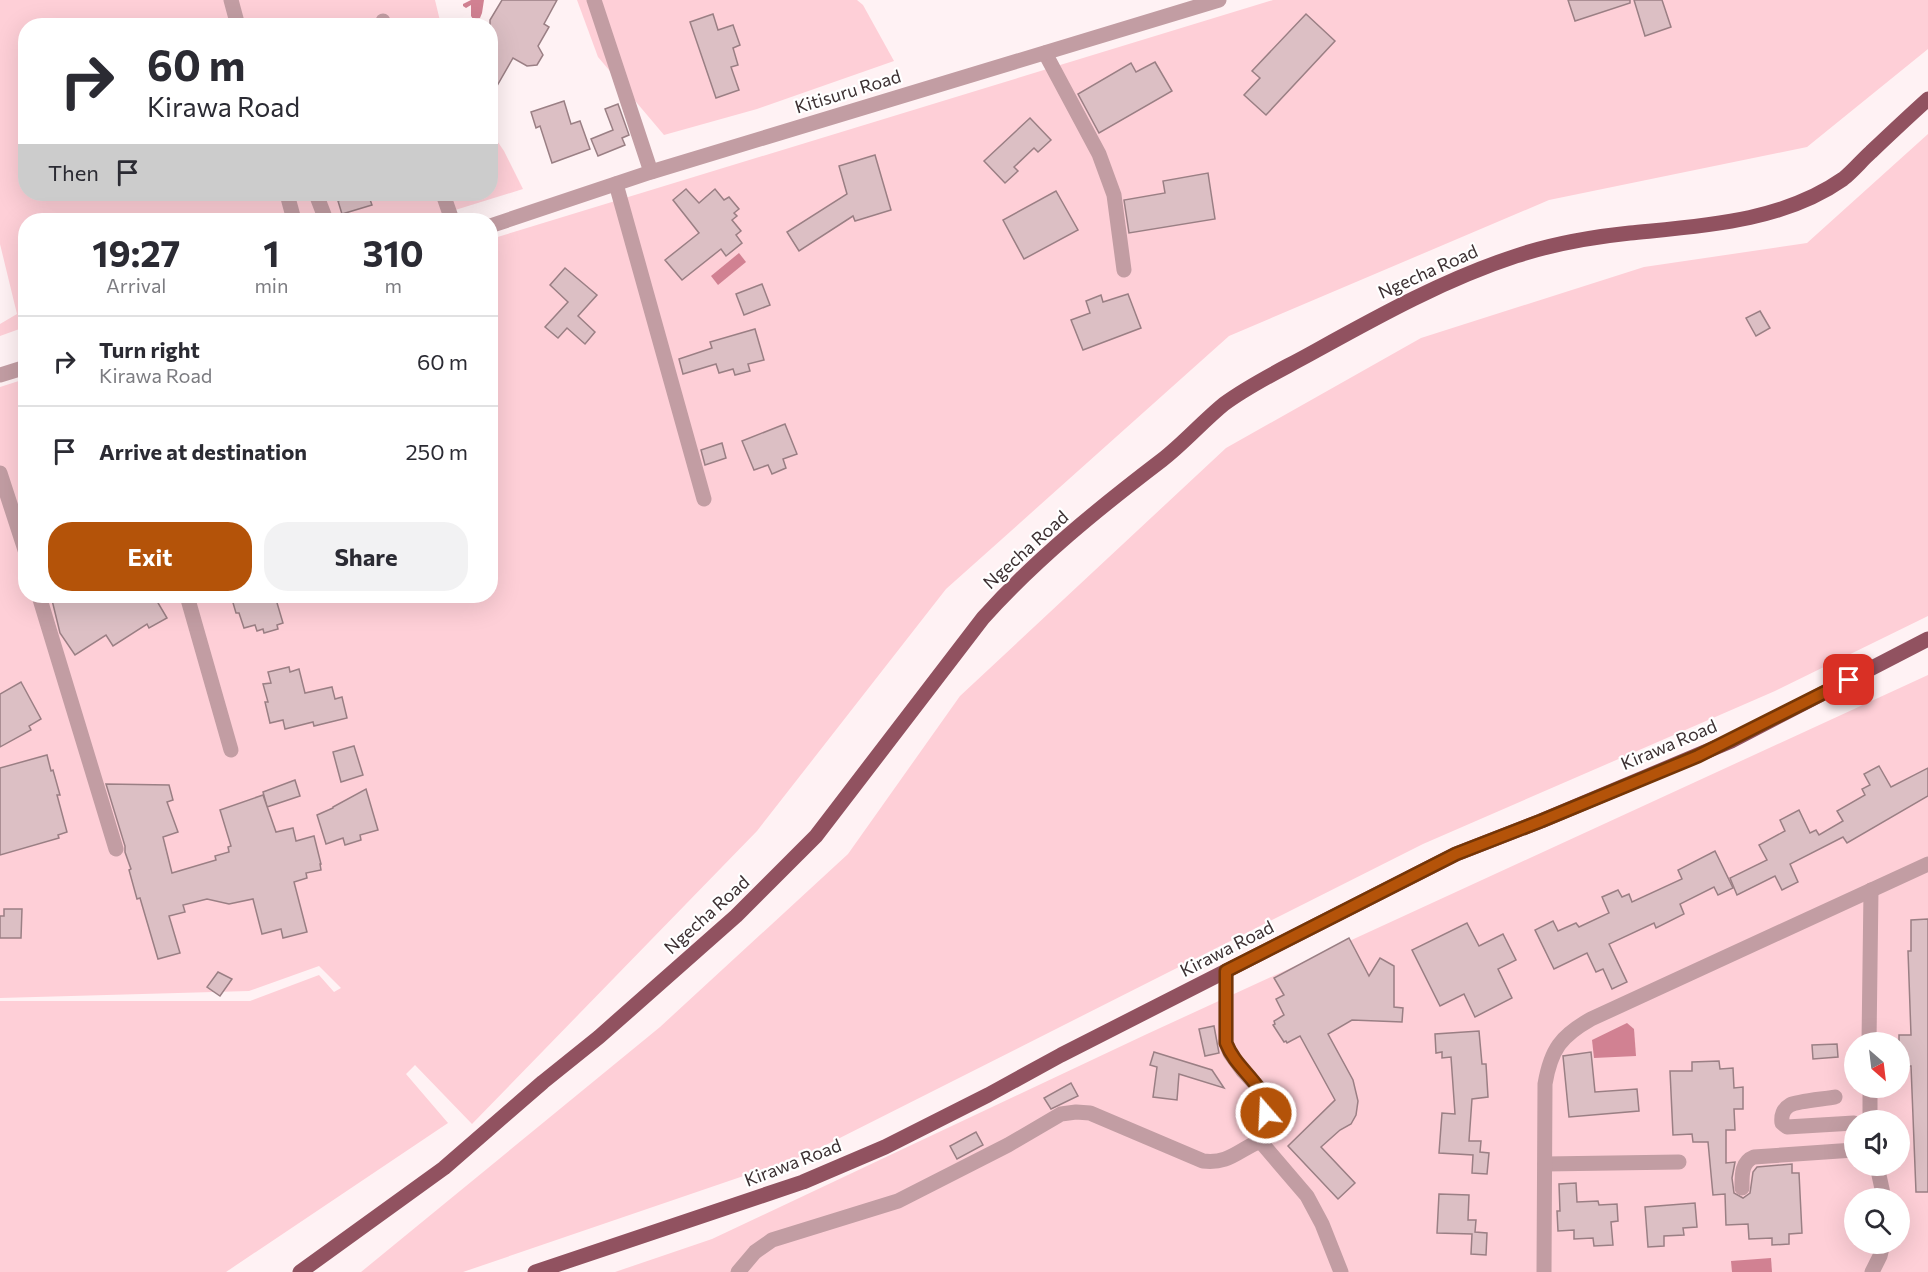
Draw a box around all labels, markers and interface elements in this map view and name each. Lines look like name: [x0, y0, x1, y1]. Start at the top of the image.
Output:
text: 60 m: [147, 38, 246, 90]
icon: right: [48, 42, 126, 120]
street label: Kitisuru Road: [792, 64, 903, 118]
text: Kirawa Road: [147, 90, 300, 123]
icon: arrive: [111, 156, 144, 189]
text: Then: [48, 159, 99, 186]
text: 19:27: [92, 230, 180, 274]
text: 1: [263, 230, 280, 274]
text: 310: [363, 230, 424, 274]
street label: Ngecha Road: [1374, 239, 1481, 303]
text: Arrival: [106, 273, 166, 297]
text: min: [254, 273, 288, 297]
text: m: [384, 273, 402, 297]
text: Turn right: [99, 336, 200, 363]
icon: right: [48, 345, 81, 378]
text: 60 m: [417, 348, 468, 375]
text: Kirawa Road: [99, 363, 212, 387]
icon: arrive: [48, 435, 81, 468]
text: Arrive at destination: [99, 438, 307, 465]
text: 250 m: [405, 438, 468, 465]
street label: Ngecha Road: [978, 505, 1072, 593]
button: Exit: [48, 522, 252, 591]
button: Share: [264, 522, 468, 591]
pin: [1823, 654, 1874, 705]
icon: arrive: [1832, 663, 1865, 696]
street label: Kirawa Road: [1617, 714, 1720, 774]
street label: Ngecha Road: [659, 870, 753, 958]
street label: Kirawa Road: [1176, 915, 1277, 981]
north arrow: [1844, 1032, 1910, 1098]
map controls: [1844, 1032, 1910, 1254]
position arrow: [1234, 1081, 1298, 1145]
button: sound: [1844, 1110, 1910, 1176]
street label: Kirawa Road: [741, 1134, 844, 1191]
button: search: [1844, 1188, 1910, 1254]

